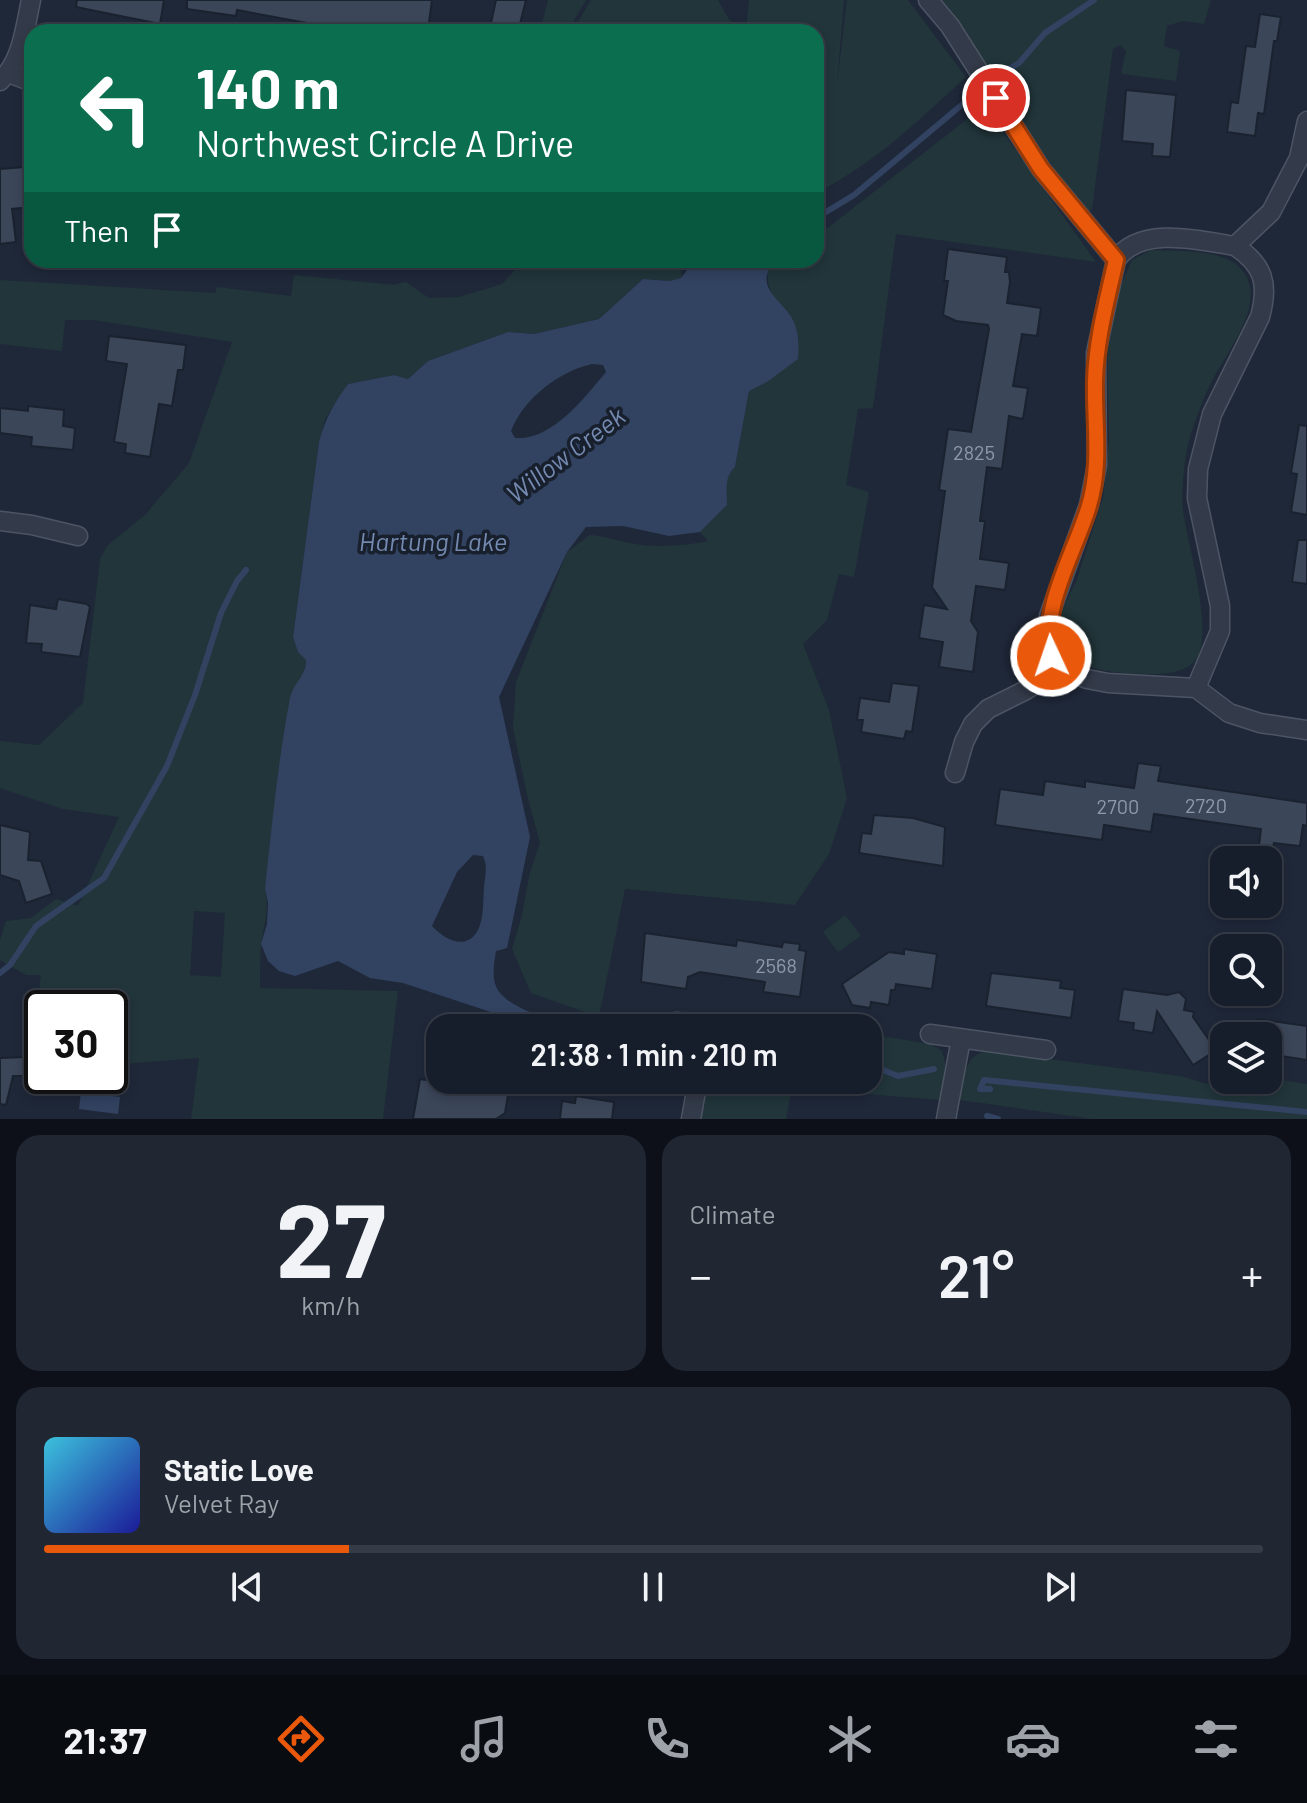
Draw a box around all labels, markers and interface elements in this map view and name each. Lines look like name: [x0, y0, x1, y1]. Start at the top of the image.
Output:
text: 140 m: [196, 53, 340, 120]
icon: left: [64, 56, 168, 160]
pin: [962, 64, 1030, 132]
icon: arrive: [974, 76, 1018, 120]
text: Northwest Circle A Drive: [196, 121, 574, 164]
icon: arrive: [145, 208, 189, 252]
text: Then: [64, 212, 129, 248]
water label: Willow Creek: [500, 399, 631, 509]
house number: 2825: [953, 440, 995, 464]
water label: Hartung Lake: [359, 525, 507, 556]
position arrow: [1009, 614, 1093, 698]
house number: 2720: [1185, 793, 1227, 817]
house number: 2700: [1097, 794, 1139, 818]
map controls: [1210, 846, 1282, 1094]
button: sound: [1210, 846, 1282, 918]
button: search: [1210, 934, 1282, 1006]
house number: 2568: [755, 953, 797, 977]
speed limit sign: 30: [24, 990, 128, 1094]
button: layers: [1210, 1022, 1282, 1094]
text: 21:38 · 1 min · 210 m: [530, 1036, 778, 1072]
text: 27: [276, 1174, 386, 1299]
text: Climate: [690, 1198, 776, 1229]
text: 21°: [938, 1238, 1014, 1310]
text: −: [690, 1248, 712, 1301]
text: +: [1241, 1248, 1263, 1301]
text: km/h: [301, 1289, 360, 1320]
text: Static Love: [164, 1451, 314, 1487]
text: Velvet Ray: [164, 1487, 279, 1518]
icon: previous: [225, 1565, 269, 1609]
icon: pause: [631, 1565, 675, 1609]
icon: next: [1038, 1565, 1082, 1609]
icon: directions: [273, 1711, 329, 1767]
icon: music: [456, 1711, 512, 1767]
icon: phone: [639, 1711, 695, 1767]
icon: climate: [822, 1711, 878, 1767]
icon: car: [1005, 1711, 1061, 1767]
icon: filters: [1188, 1711, 1244, 1767]
text: 21:37: [63, 1718, 147, 1761]

